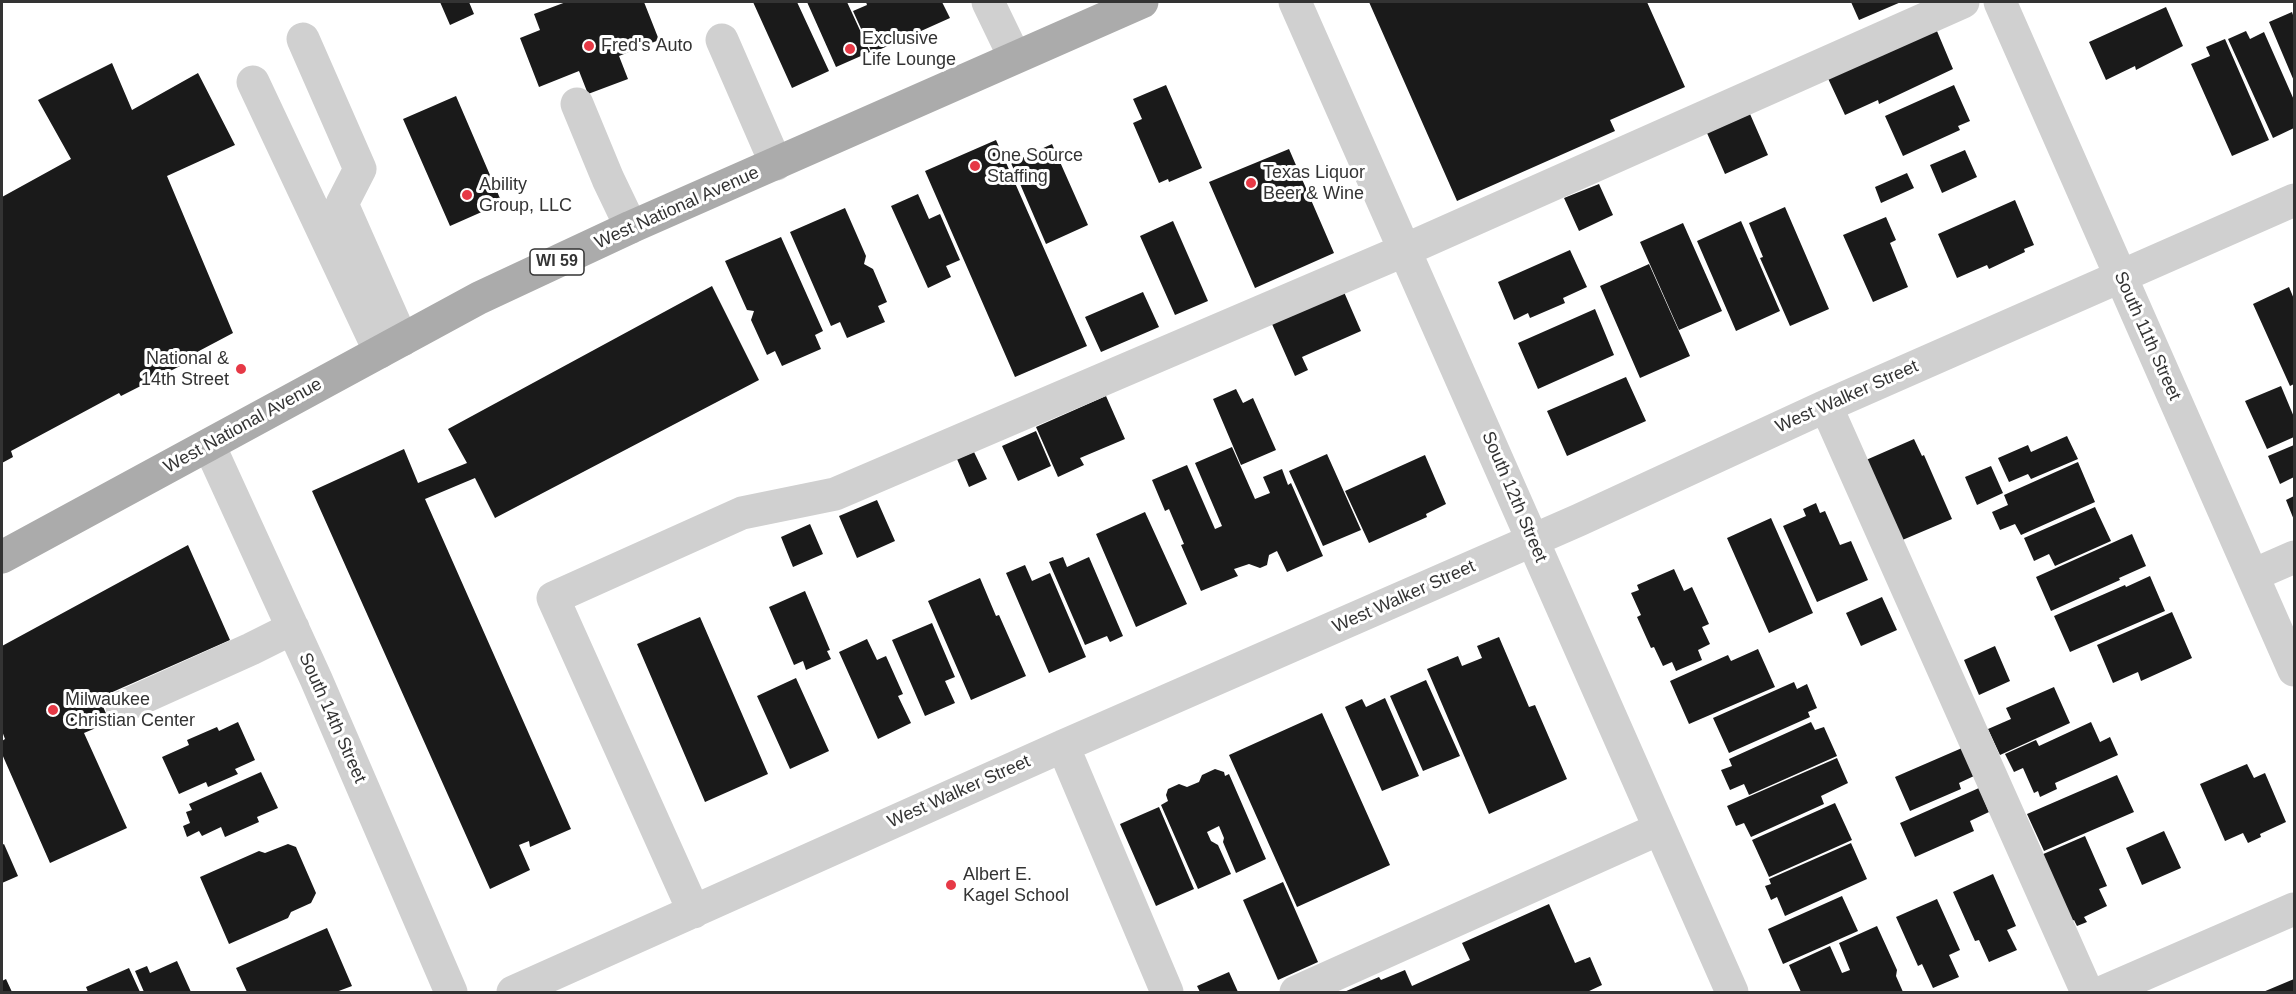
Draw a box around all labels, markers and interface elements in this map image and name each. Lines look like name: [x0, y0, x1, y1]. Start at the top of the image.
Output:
place label: Exclusive Life Lounge: [862, 28, 956, 70]
place label: Fred's Auto: [601, 35, 692, 57]
marker: Fred's Auto: [582, 39, 596, 53]
marker: Exclusive Life Lounge: [843, 42, 857, 56]
place label: One Source Staffing: [987, 145, 1083, 188]
marker: One Source Staffing: [968, 159, 982, 173]
street label: West National Avenue: [592, 162, 762, 254]
place label: Texas Liquor Beer & Wine: [1263, 162, 1365, 204]
place label: Ability Group, LLC: [479, 174, 572, 216]
marker: Texas Liquor Beer & Wine: [1244, 176, 1258, 190]
marker: Ability Group, LLC: [460, 188, 474, 202]
road number: WI 59: [530, 249, 584, 275]
street label: South 11th Street: [2109, 268, 2185, 404]
place label: National & 14th Street: [141, 348, 229, 391]
street label: West Walker Street: [1772, 356, 1922, 438]
marker: National & 14th Street: [234, 362, 248, 376]
street label: West National Avenue: [160, 374, 326, 478]
street label: South 12th Street: [1477, 428, 1551, 566]
street label: West Walker Street: [1329, 556, 1479, 638]
street label: South 14th Street: [294, 650, 370, 786]
place label: Milwaukee Christian Center: [65, 689, 195, 732]
marker: Milwaukee Christian Center: [46, 703, 60, 717]
street label: West Walker Street: [884, 751, 1034, 833]
place label: Albert E. Kagel School: [963, 864, 1069, 906]
marker: Albert E. Kagel School: [944, 878, 958, 892]

